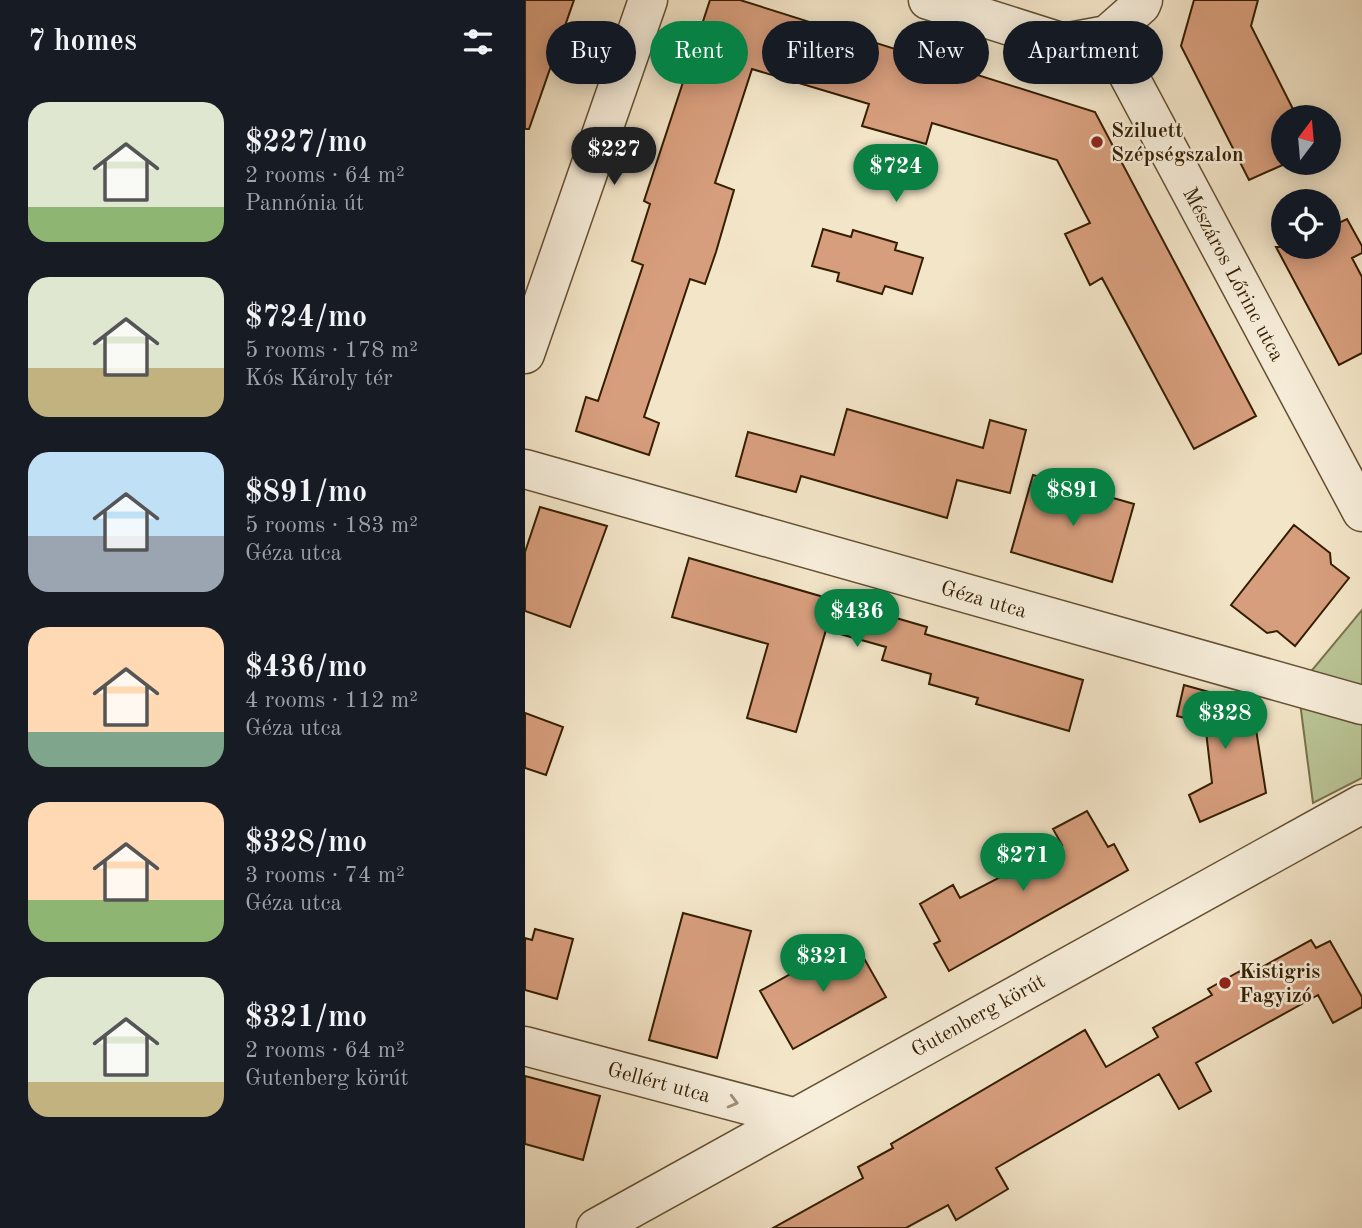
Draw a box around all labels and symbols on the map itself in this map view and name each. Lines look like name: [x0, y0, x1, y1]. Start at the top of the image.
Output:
north arrow: [1271, 105, 1341, 175]
place label: Sziluett Szépségszalon: [1111, 121, 1244, 166]
pin: $227: [573, 128, 655, 187]
marker: Sziluett Szépségszalon: [1089, 134, 1105, 150]
pin: $724: [855, 144, 937, 204]
street label: Mészáros Lőrinc utca: [1178, 184, 1287, 365]
pin: $891: [1032, 468, 1114, 528]
street label: Géza utca: [938, 578, 1029, 623]
pin: $436: [816, 590, 898, 649]
pin: $328: [1184, 692, 1266, 751]
pin: $271: [982, 834, 1064, 893]
pin: $321: [782, 934, 864, 994]
place label: Kistigris Fagyizó: [1239, 962, 1320, 1007]
street label: Gutenberg körút: [908, 971, 1049, 1062]
marker: Kistigris Fagyizó: [1217, 975, 1233, 991]
street label: Gellért utca: [605, 1060, 712, 1107]
one-way arrow: [727, 1093, 739, 1108]

